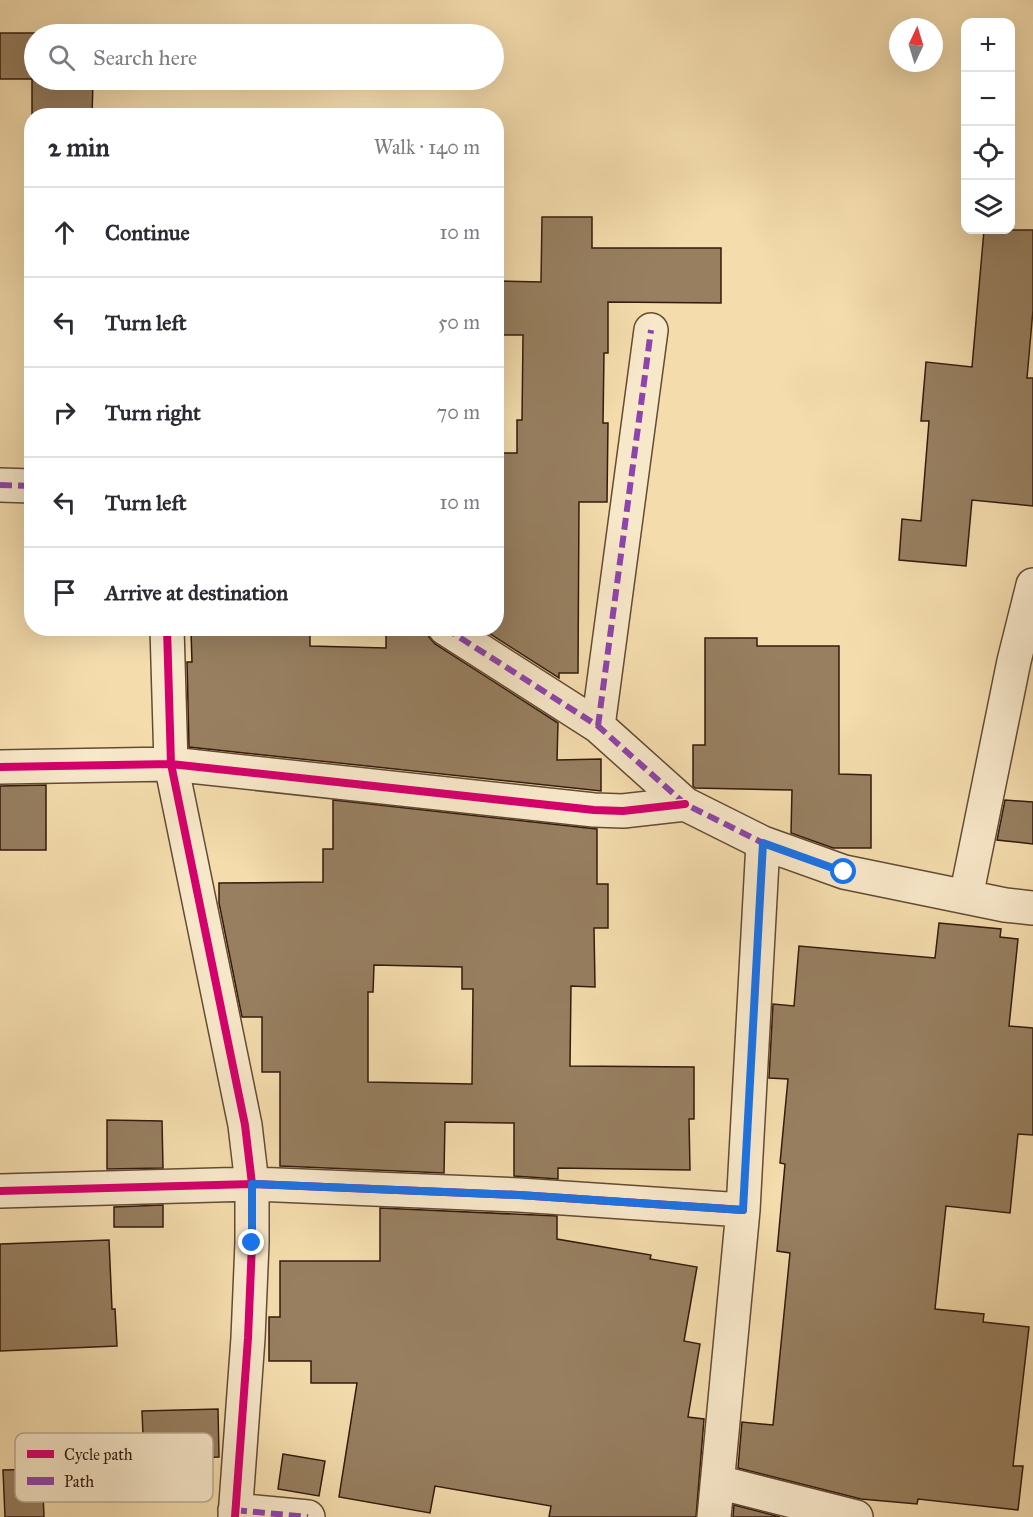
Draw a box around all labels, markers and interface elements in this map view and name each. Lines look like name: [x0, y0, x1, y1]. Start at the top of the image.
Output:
north arrow: [889, 18, 943, 72]
map controls: [961, 18, 1015, 234]
button: +: [961, 18, 1015, 72]
search box: [24, 24, 504, 90]
icon: search: [45, 41, 78, 74]
text: Search here: [93, 44, 197, 71]
button: −: [961, 72, 1015, 126]
button: locate: [961, 126, 1015, 180]
text: 2 min: [48, 131, 109, 163]
text: Walk · 140 m: [374, 135, 480, 159]
button: layers: [961, 180, 1015, 234]
icon: ahead: [48, 216, 81, 249]
text: Continue: [105, 219, 190, 246]
text: 10 m: [439, 220, 480, 244]
icon: left: [48, 306, 81, 339]
text: Turn left: [105, 309, 187, 336]
text: 50 m: [438, 310, 480, 334]
icon: right: [48, 396, 81, 429]
text: Turn right: [105, 399, 201, 426]
text: 70 m: [437, 400, 480, 424]
icon: left: [48, 486, 81, 519]
text: Turn left: [105, 489, 187, 516]
text: 10 m: [439, 490, 480, 514]
icon: arrive: [48, 576, 81, 609]
text: Arrive at destination: [105, 579, 288, 606]
route start: [830, 858, 856, 884]
route end: [238, 1229, 264, 1255]
legend: [15, 1433, 213, 1502]
text: Cycle path: [64, 1445, 133, 1464]
text: Path: [64, 1472, 94, 1491]

